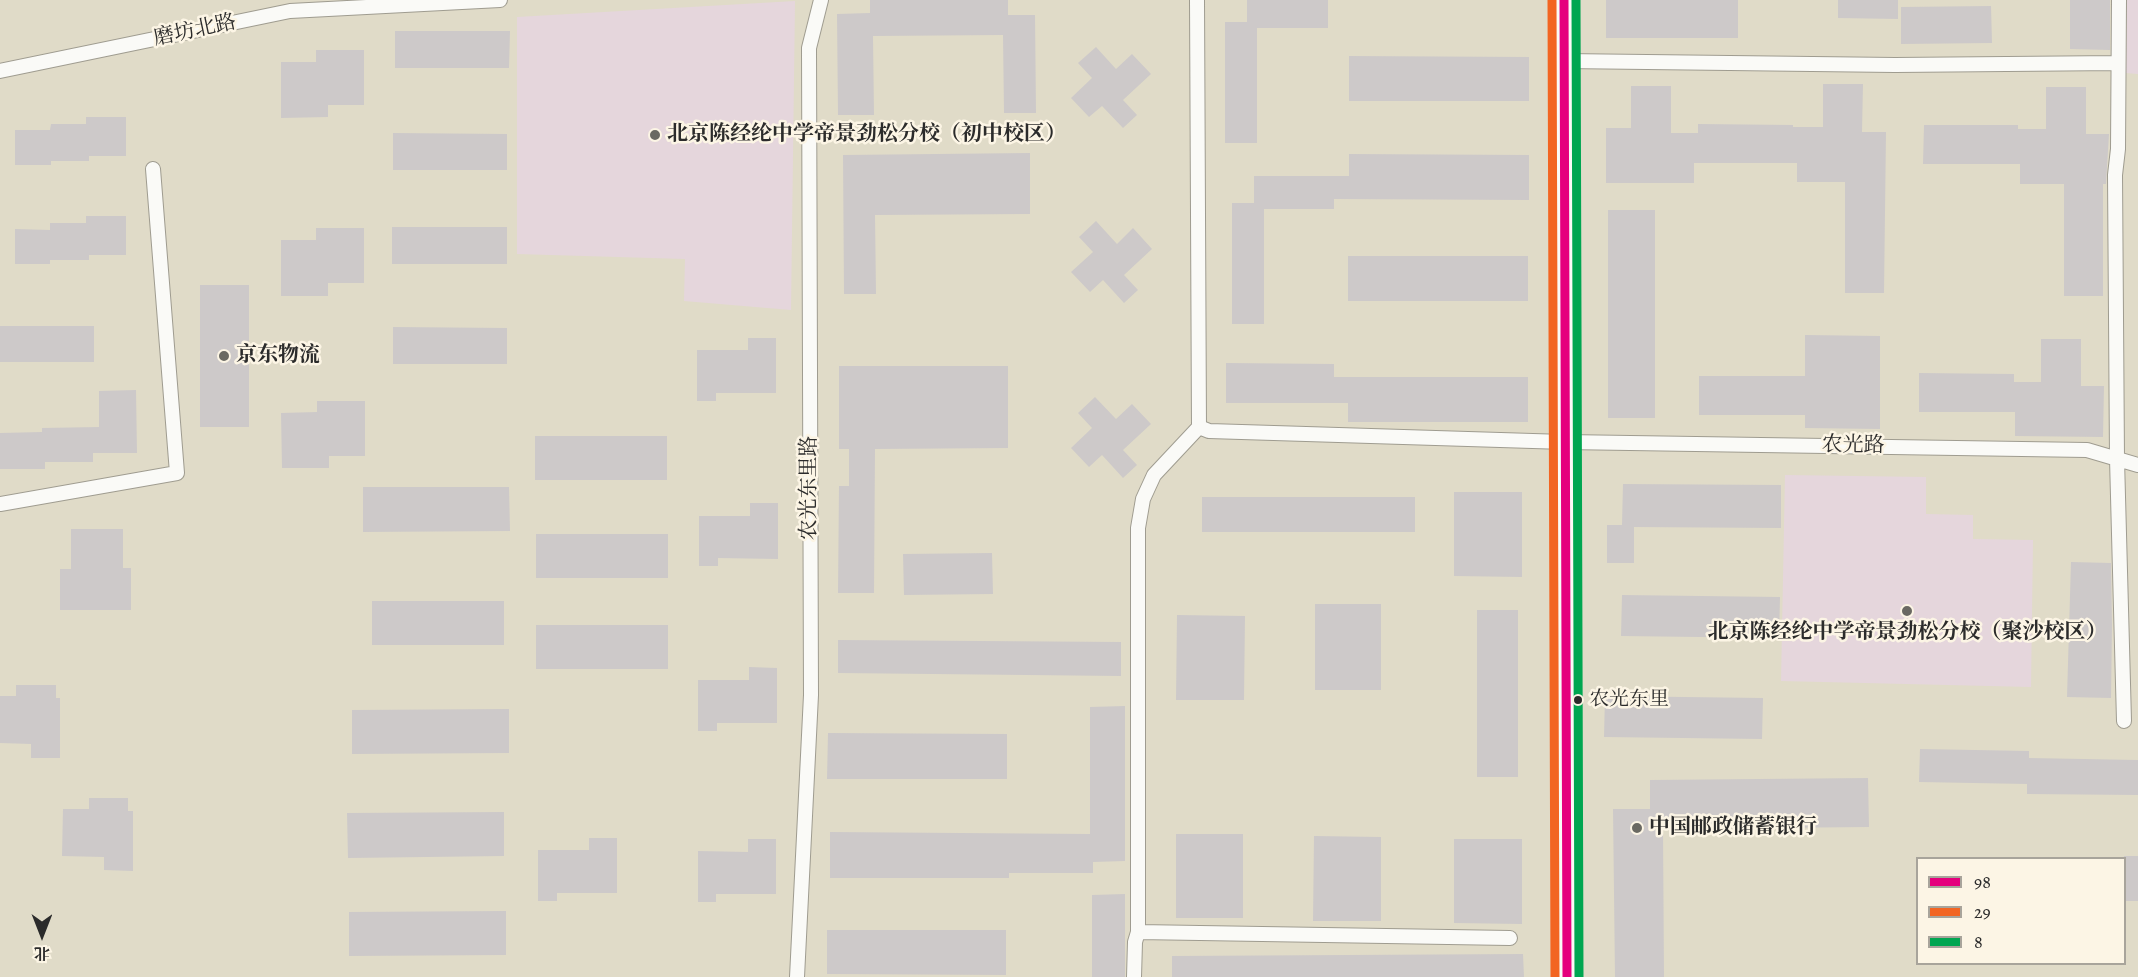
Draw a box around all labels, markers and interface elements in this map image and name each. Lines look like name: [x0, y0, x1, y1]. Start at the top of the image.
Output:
street label: 磨坊北路: [151, 10, 239, 52]
place label: 北京陈经纶中学帝景劲松分校（初中校区）: [667, 122, 1066, 148]
marker: 北京陈经纶中学帝景劲松分校（初中校区）: [648, 128, 662, 142]
place label: 京东物流: [236, 343, 320, 369]
marker: 京东物流: [217, 349, 231, 363]
street label: 农光路: [1821, 433, 1885, 459]
street label: 农光东里路: [797, 436, 823, 540]
marker: 北京陈经纶中学帝景劲松分校（聚沙校区）: [1900, 604, 1914, 618]
place label: 北京陈经纶中学帝景劲松分校（聚沙校区）: [1708, 620, 2106, 646]
place label: 农光东里: [1589, 688, 1669, 712]
marker: 农光东里: [1572, 694, 1584, 706]
place label: 中国邮政储蓄银行: [1649, 815, 1817, 841]
marker: 中国邮政储蓄银行: [1630, 821, 1644, 835]
legend: [1916, 857, 2126, 965]
text: 98: [1974, 870, 1991, 894]
text: 29: [1974, 900, 1991, 924]
north arrow: [12, 905, 72, 965]
text: 8: [1974, 930, 1983, 954]
text: 北: [34, 942, 50, 964]

